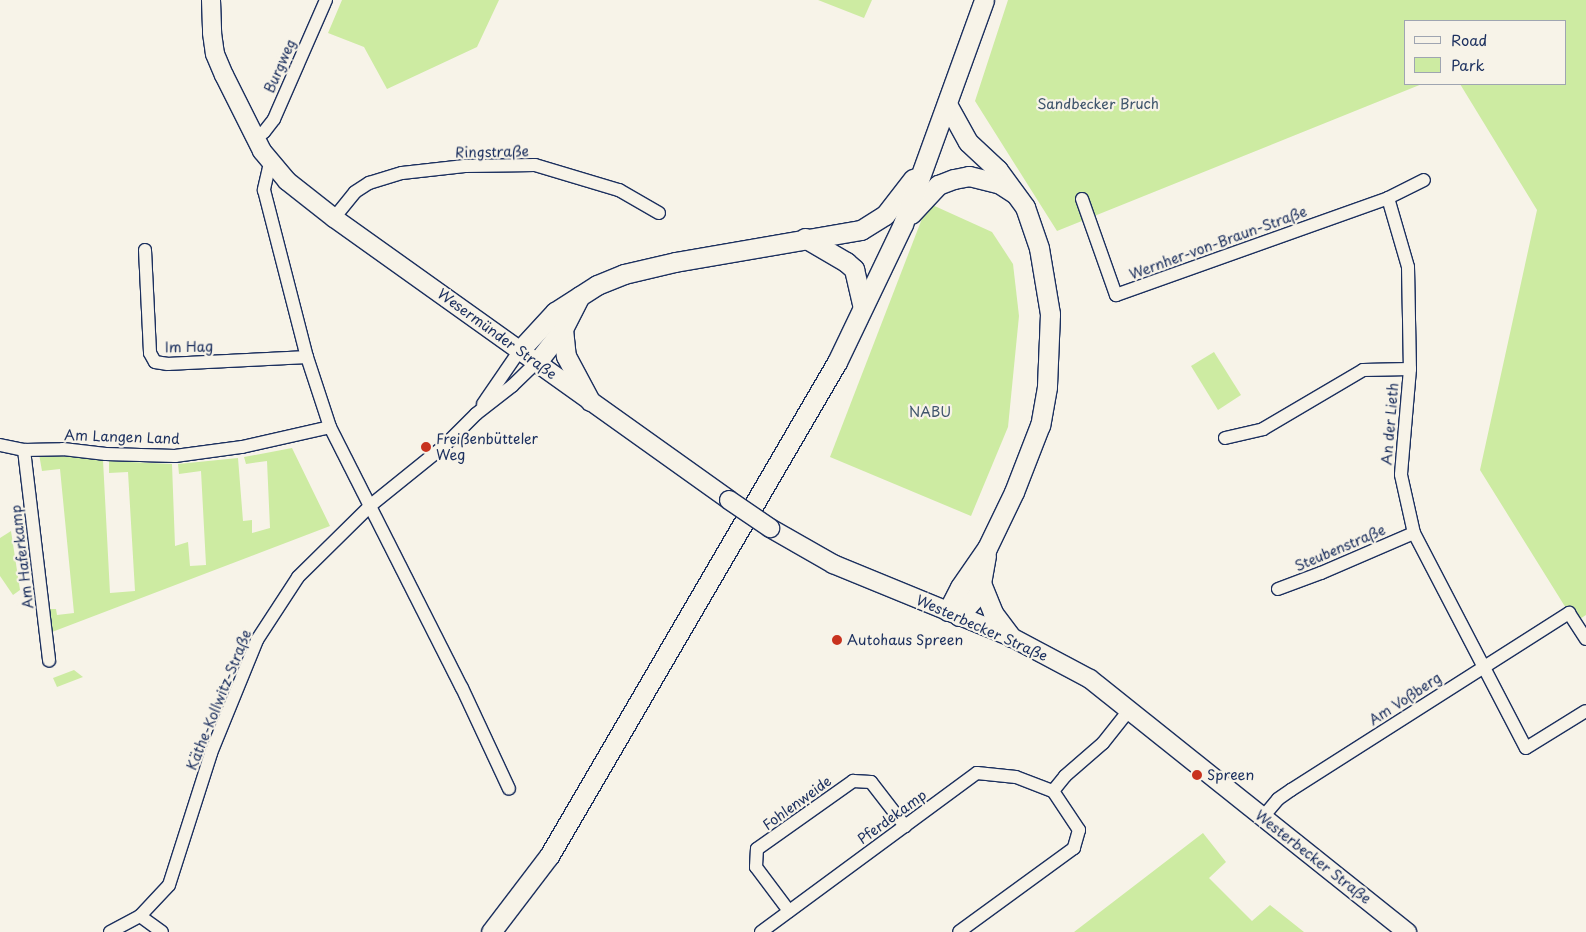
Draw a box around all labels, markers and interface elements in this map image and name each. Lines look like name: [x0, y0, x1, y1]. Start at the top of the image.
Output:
legend: [1404, 20, 1566, 85]
text: Road: [1451, 28, 1487, 51]
street label: Burgweg: [261, 36, 299, 96]
text: Park: [1451, 53, 1485, 76]
park label: Sandbecker Bruch: [1037, 96, 1159, 112]
street label: Ringstraße: [455, 143, 529, 161]
street label: Wernher-von-Braun-Straße: [1127, 203, 1309, 283]
street label: Wesermünder Straße: [434, 285, 560, 383]
street label: Im Hag: [164, 338, 214, 356]
street label: An der Lieth: [1378, 382, 1402, 466]
park label: NABU: [909, 404, 951, 420]
street label: Am Langen Land: [64, 427, 180, 447]
place label: Freißenbütteler Weg: [436, 431, 538, 464]
marker: Freißenbütteler Weg: [420, 441, 432, 453]
street label: Am Haferkamp: [7, 504, 37, 610]
street label: Steubenstraße: [1292, 521, 1388, 575]
street label: Westerbecker Straße: [913, 591, 1051, 665]
street label: Käthe-Kollwitz-Straße: [183, 627, 255, 773]
place label: Autohaus Spreen: [847, 632, 963, 648]
marker: Autohaus Spreen: [831, 634, 843, 646]
street label: Am Voßberg: [1366, 669, 1444, 729]
place label: Spreen: [1207, 767, 1254, 783]
marker: Spreen: [1191, 769, 1203, 781]
street label: Fohlenweide: [759, 772, 835, 834]
street label: Pferdekamp: [854, 786, 930, 848]
street label: Westerbecker Straße: [1252, 806, 1374, 908]

